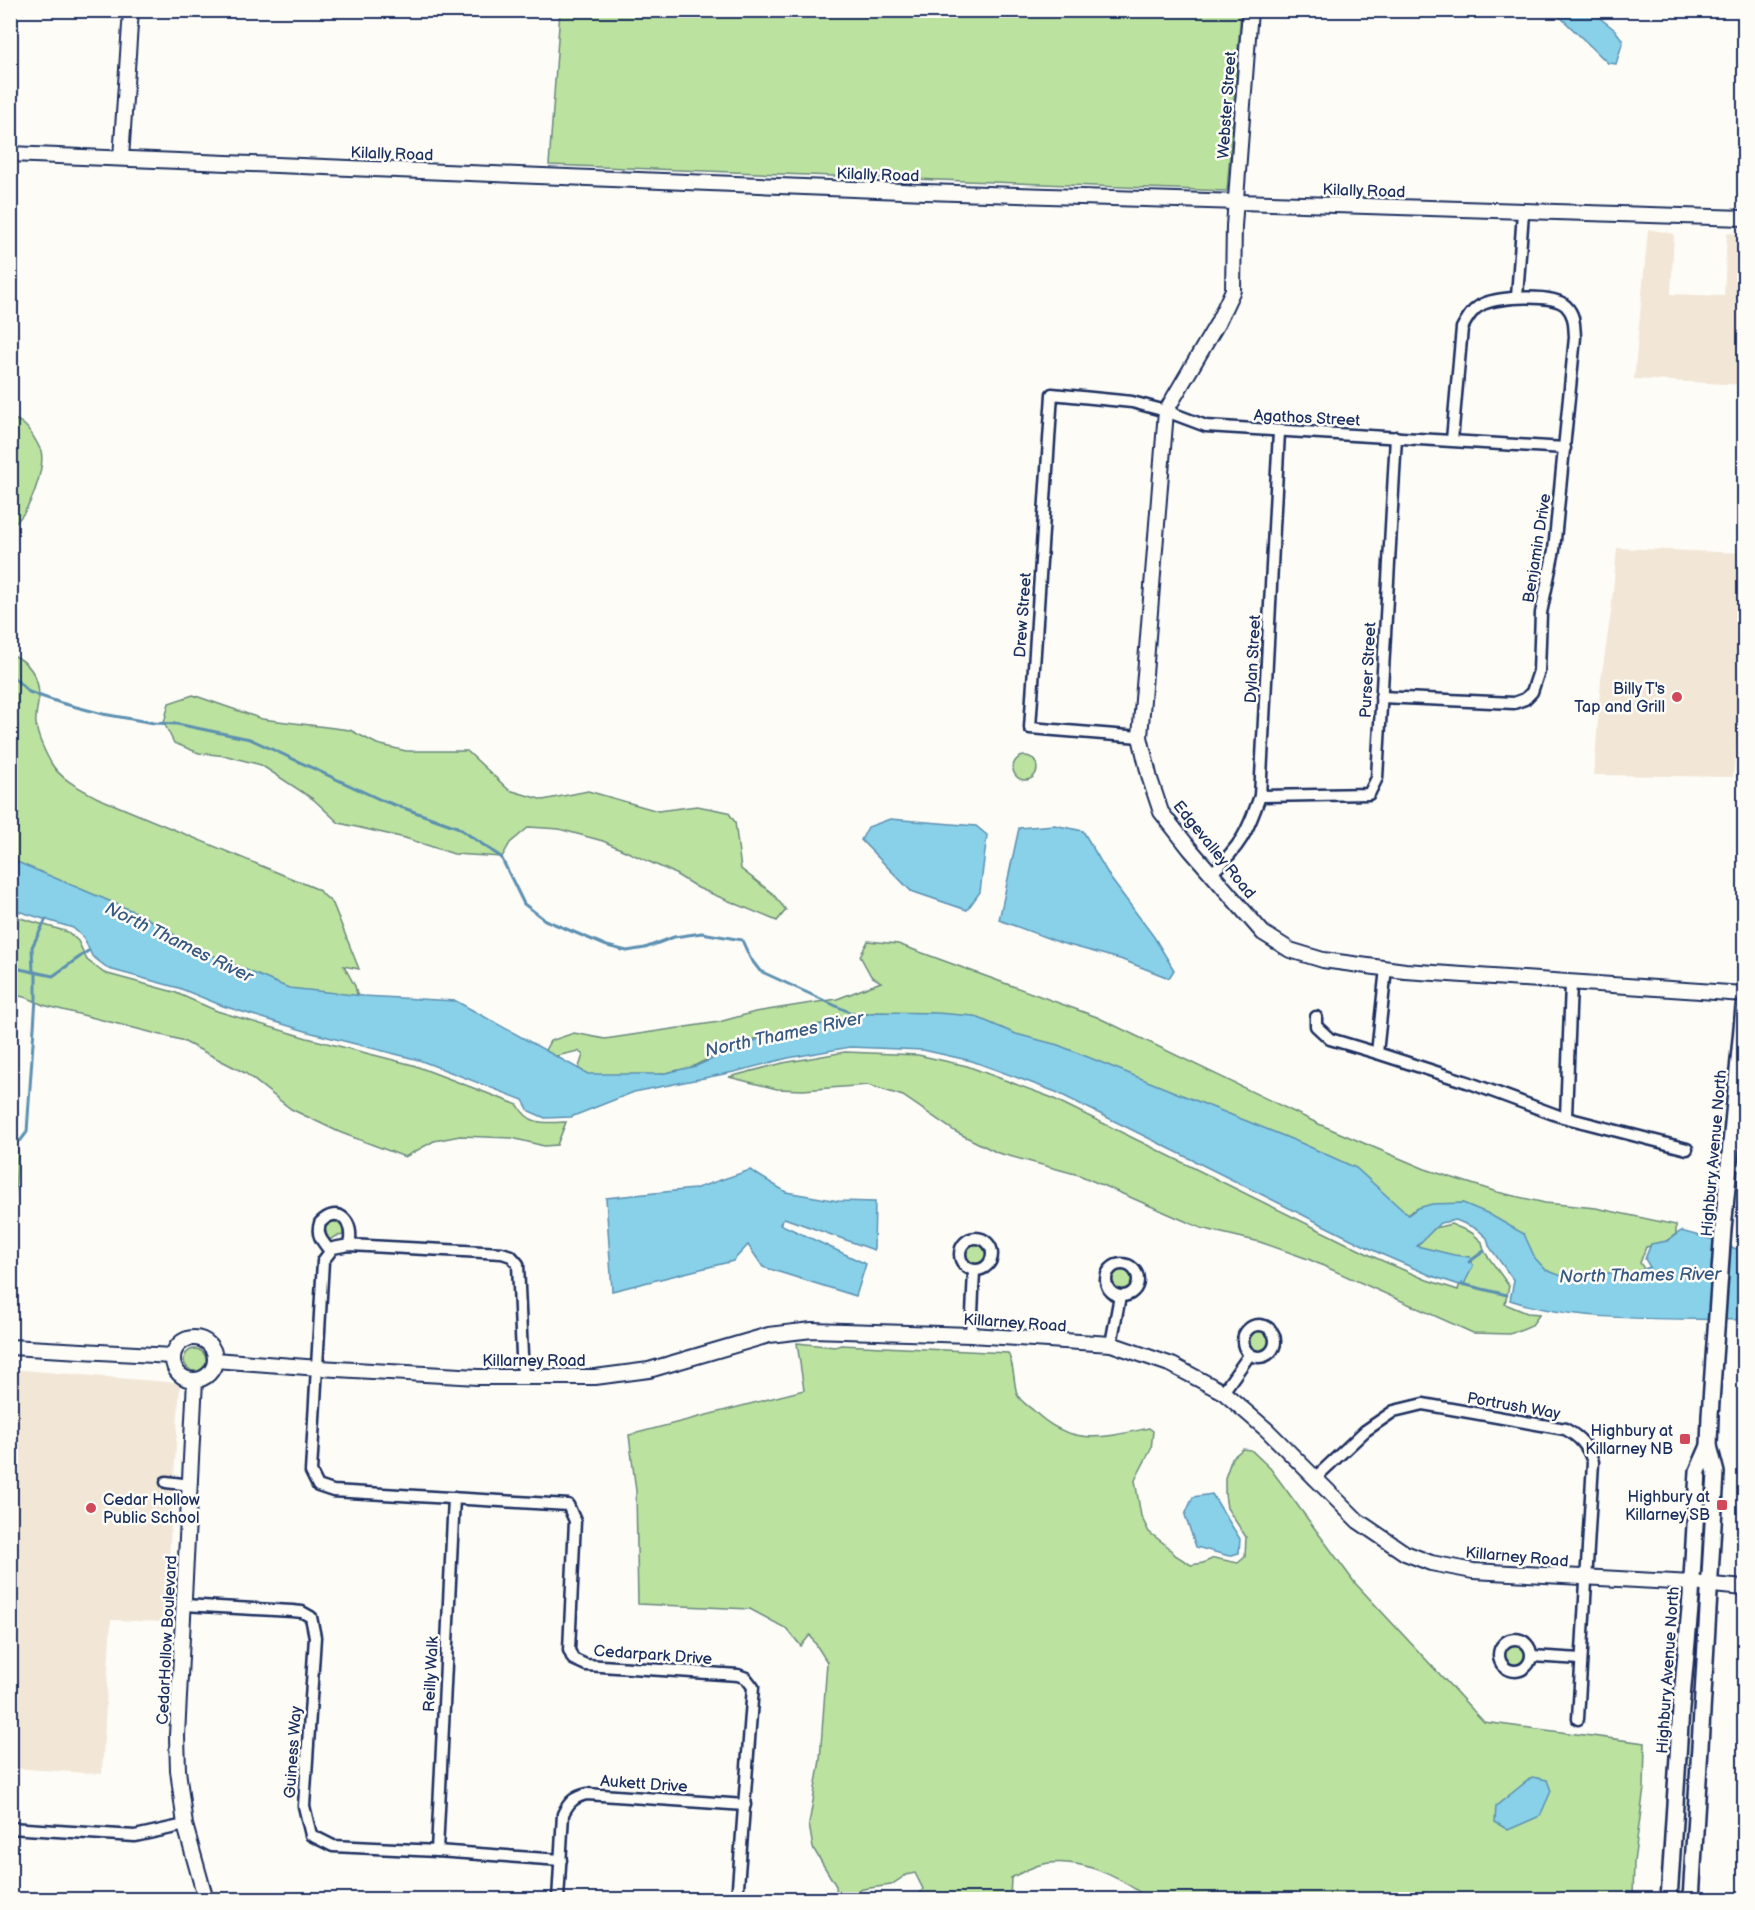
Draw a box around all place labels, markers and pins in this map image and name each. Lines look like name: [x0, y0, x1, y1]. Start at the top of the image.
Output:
place label: Billy T's Tap and Grill: [1574, 680, 1665, 717]
marker: Billy T's Tap and Grill: [1670, 690, 1684, 704]
place label: Highbury at Killarney NB: [1585, 1422, 1673, 1459]
marker: Highbury at Killarney NB: [1678, 1432, 1692, 1446]
place label: Highbury at Killarney SB: [1625, 1488, 1710, 1525]
place label: Cedar Hollow Public School: [103, 1491, 200, 1528]
marker: Highbury at Killarney SB: [1715, 1498, 1729, 1512]
marker: Cedar Hollow Public School: [84, 1501, 98, 1515]

